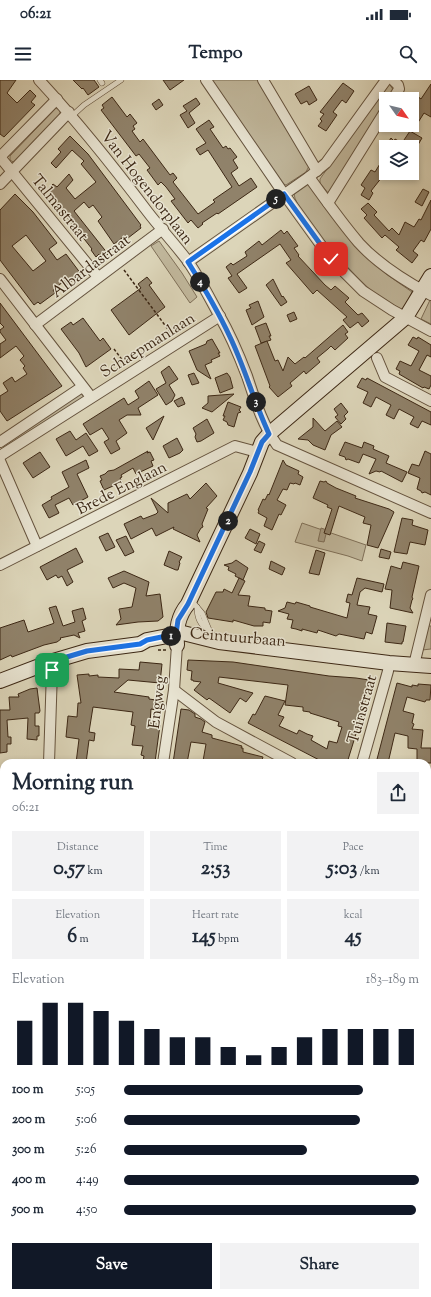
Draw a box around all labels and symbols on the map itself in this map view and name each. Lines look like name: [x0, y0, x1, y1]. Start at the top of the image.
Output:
north arrow: [379, 92, 419, 132]
street label: Van Hogendorplaan: [94, 127, 198, 251]
street label: Talmastraat: [25, 170, 94, 247]
pin: 5: [266, 189, 286, 209]
street label: Albardastraat: [47, 229, 136, 304]
pin: [314, 242, 348, 276]
pin: 4: [190, 272, 210, 292]
street label: Schaepmanlaan: [96, 307, 201, 385]
pin: 3: [246, 392, 266, 412]
street label: Brede Englaan: [73, 456, 172, 522]
pin: 2: [218, 511, 238, 531]
street label: Ceintuurbaan: [189, 623, 287, 654]
pin: 1: [161, 626, 181, 646]
pin: [35, 653, 69, 687]
street label: Tuinstraat: [343, 672, 384, 747]
street label: Engweg: [144, 674, 173, 730]

